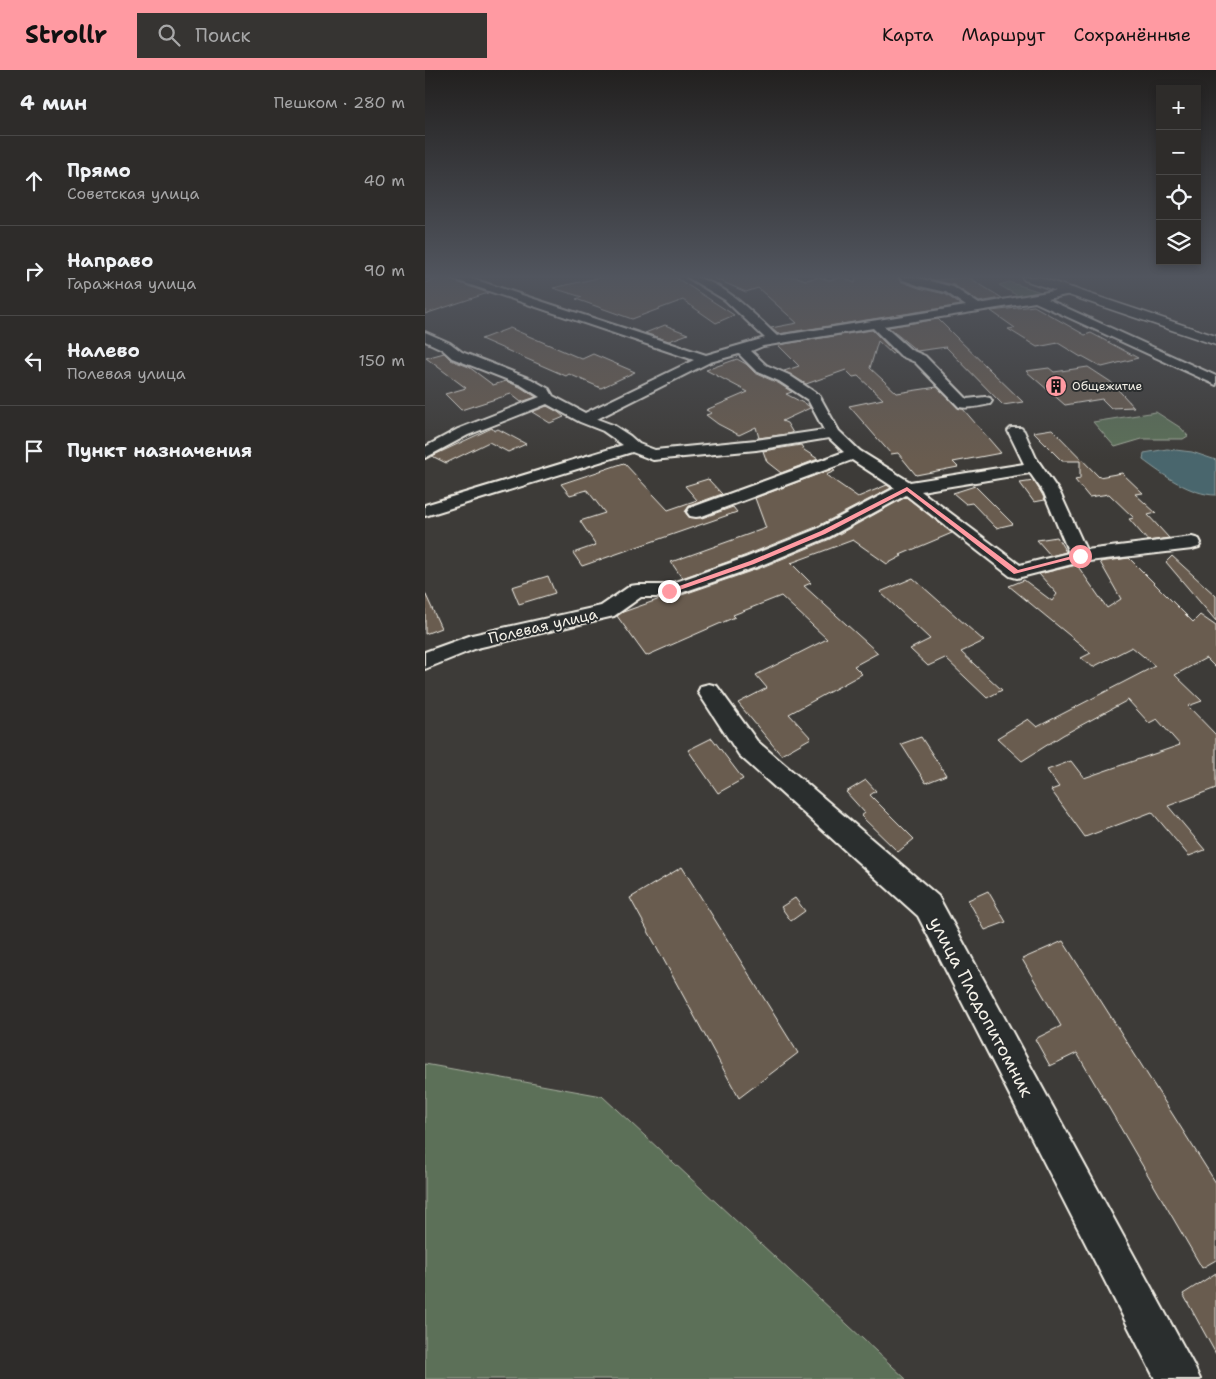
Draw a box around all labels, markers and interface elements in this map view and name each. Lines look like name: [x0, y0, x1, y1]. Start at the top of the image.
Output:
search box: [137, 13, 487, 58]
text: Strollr: [25, 19, 107, 51]
icon: search: [155, 21, 183, 49]
text: Поиск: [195, 23, 251, 48]
text: Карта: [882, 23, 933, 47]
text: Маршрут: [961, 23, 1045, 47]
text: Сохранённые: [1073, 23, 1191, 47]
map controls: [1156, 85, 1201, 265]
button: +: [1156, 85, 1201, 130]
text: 4 мин: [20, 89, 87, 117]
text: Пешком · 280 m: [274, 92, 405, 113]
button: −: [1156, 130, 1201, 175]
text: Прямо: [67, 158, 131, 183]
icon: ahead: [20, 167, 48, 195]
text: 40 m: [363, 170, 405, 191]
button: locate: [1156, 175, 1201, 220]
text: Советская улица: [67, 183, 199, 204]
button: layers: [1156, 220, 1201, 265]
text: Направо: [67, 248, 153, 273]
icon: right: [20, 257, 48, 285]
text: 90 m: [364, 260, 405, 281]
text: Гаражная улица: [67, 273, 196, 294]
text: Налево: [67, 338, 140, 363]
icon: left: [20, 347, 48, 375]
text: 150 m: [358, 350, 405, 371]
text: Полевая улица: [67, 363, 186, 384]
building icon: Общежитие: [1044, 374, 1068, 398]
place label: Общежитие: [1072, 378, 1142, 394]
icon: arrive: [20, 437, 48, 465]
text: Пункт назначения: [67, 438, 252, 463]
route start: [1069, 545, 1092, 568]
route end: [658, 580, 681, 603]
street label: Полевая улица: [486, 604, 600, 648]
street label: улица Плодопитомник: [923, 913, 1039, 1102]

